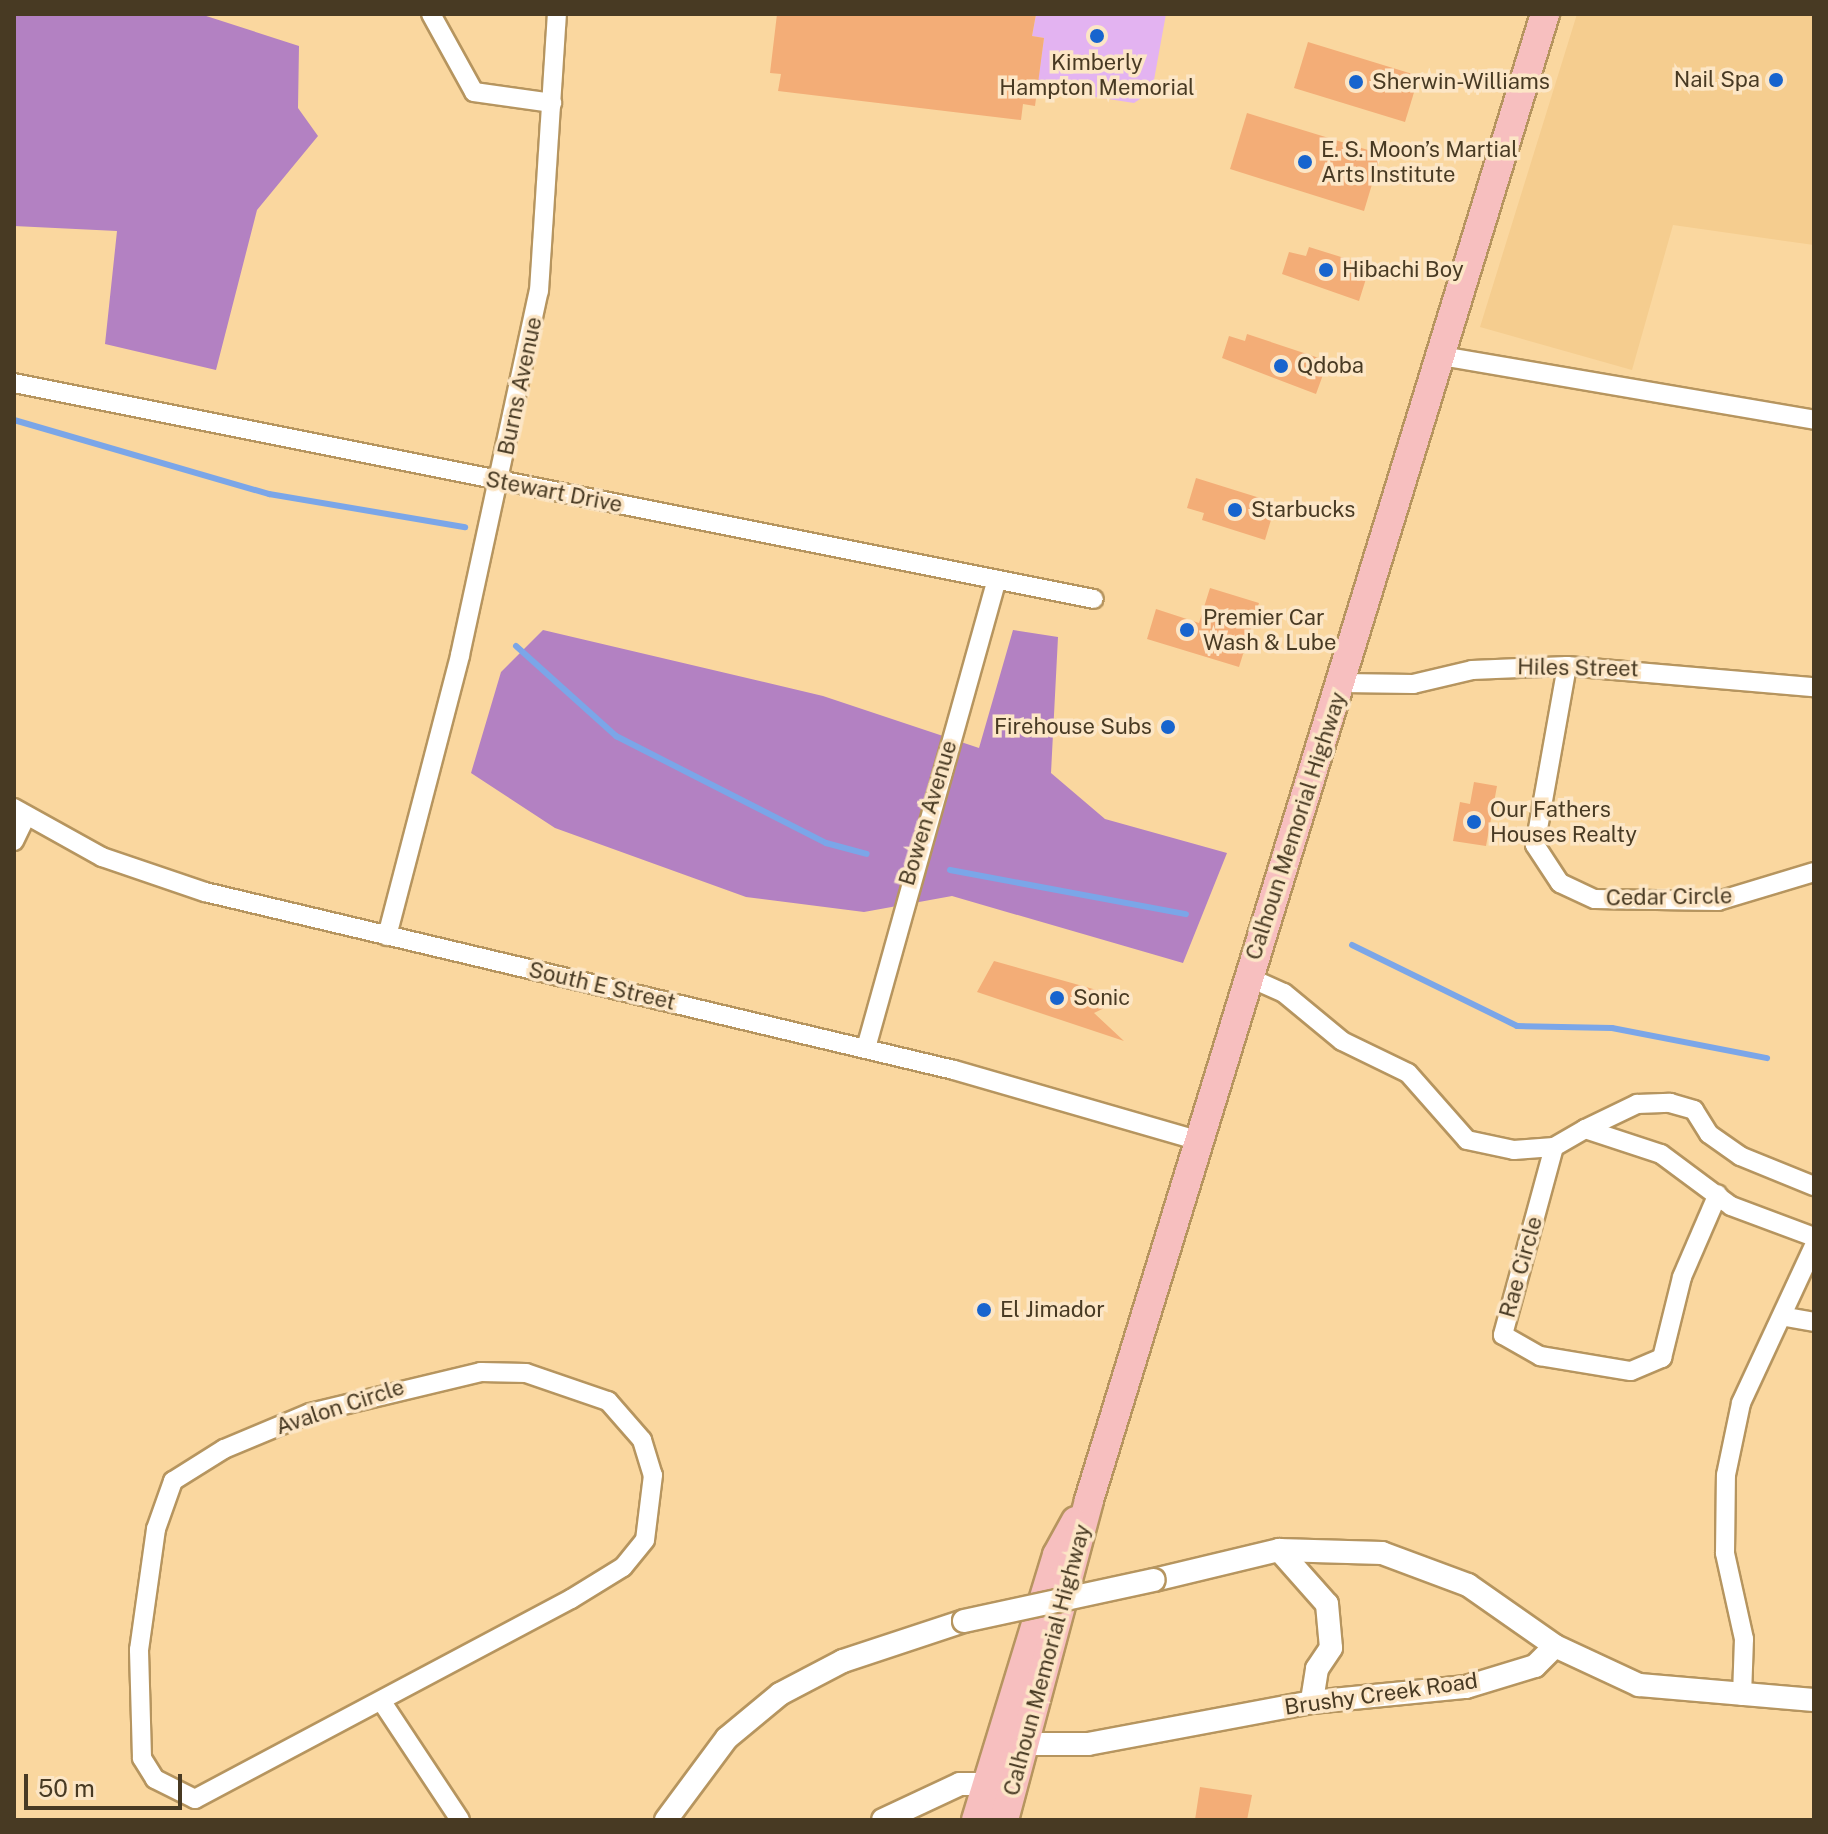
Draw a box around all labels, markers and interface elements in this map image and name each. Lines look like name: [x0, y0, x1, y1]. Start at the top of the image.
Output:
marker: Kimberly Hampton Memorial: [1088, 27, 1106, 45]
place label: Kimberly Hampton Memorial: [999, 49, 1195, 100]
place label: Nail Spa: [1674, 67, 1760, 93]
place label: Sherwin-Williams: [1372, 69, 1550, 95]
marker: Nail Spa: [1767, 71, 1785, 89]
marker: Sherwin-Williams: [1347, 73, 1365, 91]
place label: E. S. Moon’s Martial Arts Institute: [1321, 136, 1518, 188]
marker: E. S. Moon’s Martial Arts Institute: [1296, 153, 1314, 171]
place label: Hibachi Boy: [1342, 257, 1464, 283]
marker: Hibachi Boy: [1317, 261, 1335, 279]
street label: Burns Avenue: [492, 314, 548, 458]
place label: Qdoba: [1297, 353, 1364, 379]
marker: Qdoba: [1272, 357, 1290, 375]
street label: Stewart Drive: [483, 466, 625, 518]
place label: Starbucks: [1251, 497, 1355, 523]
marker: Starbucks: [1226, 501, 1244, 519]
place label: Premier Car Wash & Lube: [1203, 604, 1336, 656]
marker: Premier Car Wash & Lube: [1178, 621, 1196, 639]
street label: Hiles Street: [1517, 654, 1639, 682]
street label: Calhoun Memorial Highway: [1240, 689, 1352, 963]
place label: Firehouse Subs: [994, 714, 1152, 740]
marker: Firehouse Subs: [1159, 718, 1177, 736]
street label: Bowen Avenue: [893, 737, 963, 889]
place label: Our Fathers Houses Realty: [1490, 796, 1637, 848]
marker: Our Fathers Houses Realty: [1465, 813, 1483, 831]
street label: Cedar Circle: [1606, 883, 1732, 911]
street label: South E Street: [526, 956, 678, 1016]
place label: Sonic: [1073, 985, 1130, 1011]
marker: Sonic: [1048, 989, 1066, 1007]
street label: Rae Circle: [1494, 1213, 1548, 1321]
place label: El Jimador: [1000, 1297, 1105, 1323]
marker: El Jimador: [975, 1301, 993, 1319]
street label: Avalon Circle: [272, 1374, 408, 1440]
street label: Calhoun Memorial Highway: [998, 1521, 1096, 1799]
street label: Brushy Creek Road: [1283, 1667, 1479, 1721]
scale bar: [28, 1758, 186, 1808]
text: 50 m: [38, 1774, 95, 1802]

